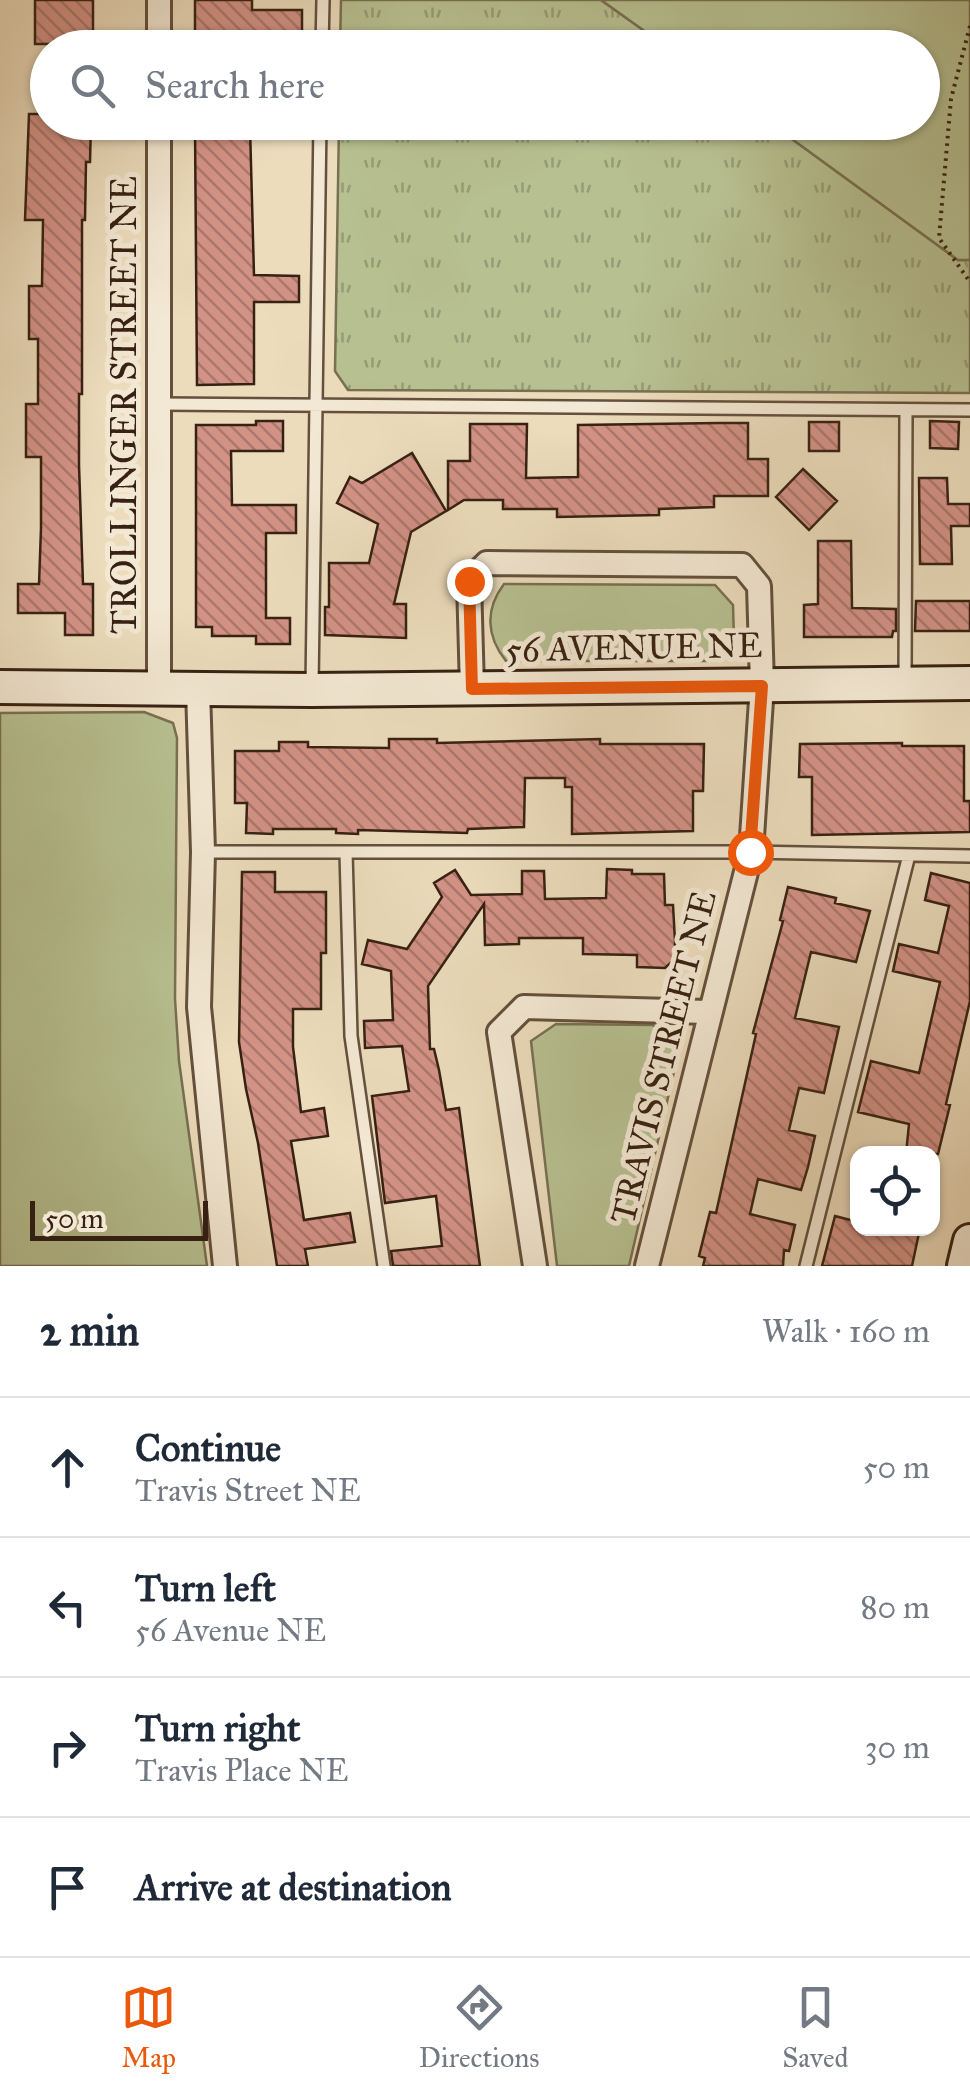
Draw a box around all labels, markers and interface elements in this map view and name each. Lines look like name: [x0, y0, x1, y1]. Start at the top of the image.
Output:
search box: [30, 30, 940, 140]
icon: search: [65, 58, 120, 113]
text: Search here: [145, 62, 325, 108]
street label: TROLLINGER STREET NE: [103, 176, 146, 634]
route end: [447, 559, 493, 605]
street label: 56 AVENUE NE: [505, 624, 763, 671]
route start: [728, 830, 774, 876]
street label: TRAVIS STREET NE: [601, 886, 726, 1228]
map controls: [850, 1146, 940, 1236]
button: locate: [850, 1146, 940, 1236]
scale bar: [30, 1196, 208, 1240]
text: 50 m: [45, 1201, 104, 1236]
text: 2 min: [40, 1305, 139, 1357]
text: Walk · 160 m: [762, 1312, 930, 1351]
text: Continue: [135, 1425, 281, 1471]
icon: ahead: [40, 1440, 95, 1495]
text: 50 m: [863, 1448, 930, 1487]
text: Travis Street NE: [135, 1471, 361, 1510]
text: Turn left: [135, 1565, 276, 1611]
icon: left: [40, 1580, 95, 1635]
text: 80 m: [861, 1588, 930, 1627]
text: 56 Avenue NE: [135, 1611, 326, 1650]
text: Turn right: [135, 1705, 301, 1751]
icon: right: [40, 1720, 95, 1775]
text: 30 m: [865, 1728, 930, 1767]
text: Travis Place NE: [135, 1751, 348, 1790]
icon: arrive: [40, 1860, 95, 1915]
text: Arrive at destination: [135, 1864, 452, 1910]
tab: Map: [121, 1980, 176, 2075]
tab: Directions: [419, 1980, 540, 2075]
tab: Saved: [782, 1980, 849, 2075]

